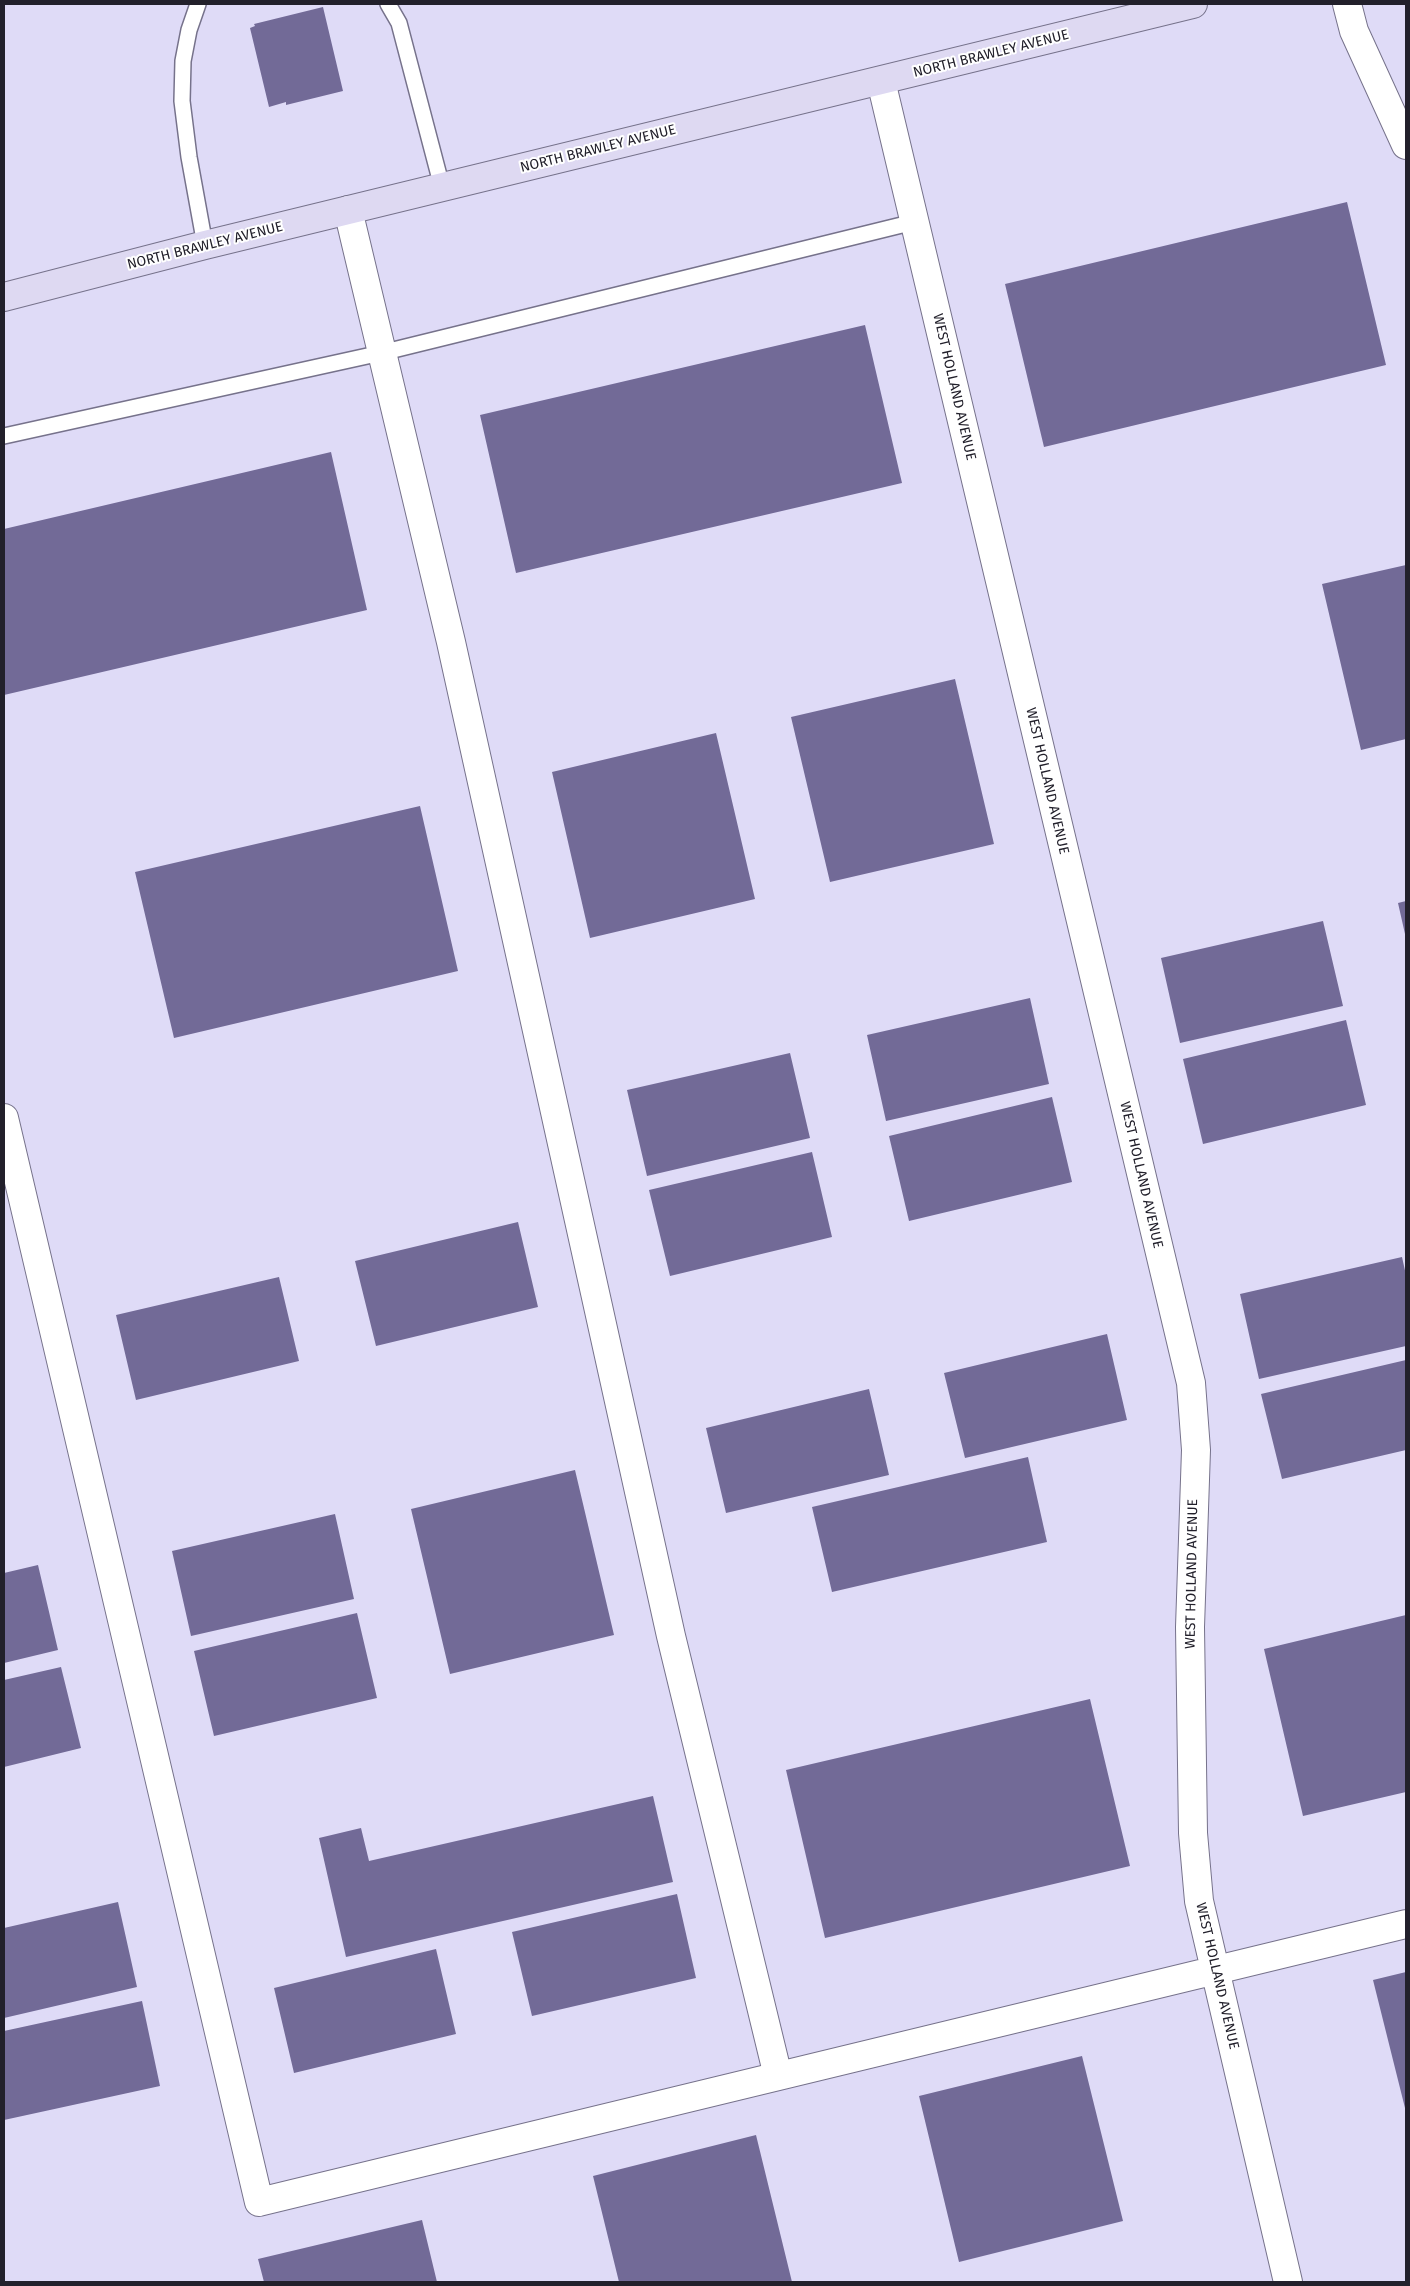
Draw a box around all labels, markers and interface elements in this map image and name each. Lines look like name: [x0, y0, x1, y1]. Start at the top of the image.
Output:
street label: NORTH BRAWLEY AVENUE: [911, 27, 1071, 81]
street label: NORTH BRAWLEY AVENUE: [518, 122, 678, 176]
street label: NORTH BRAWLEY AVENUE: [125, 219, 285, 273]
street label: WEST HOLLAND AVENUE: [929, 312, 979, 462]
street label: WEST HOLLAND AVENUE: [1022, 706, 1072, 856]
street label: WEST HOLLAND AVENUE: [1116, 1100, 1166, 1250]
street label: WEST HOLLAND AVENUE: [1182, 1499, 1202, 1649]
street label: WEST HOLLAND AVENUE: [1192, 1901, 1242, 2051]

